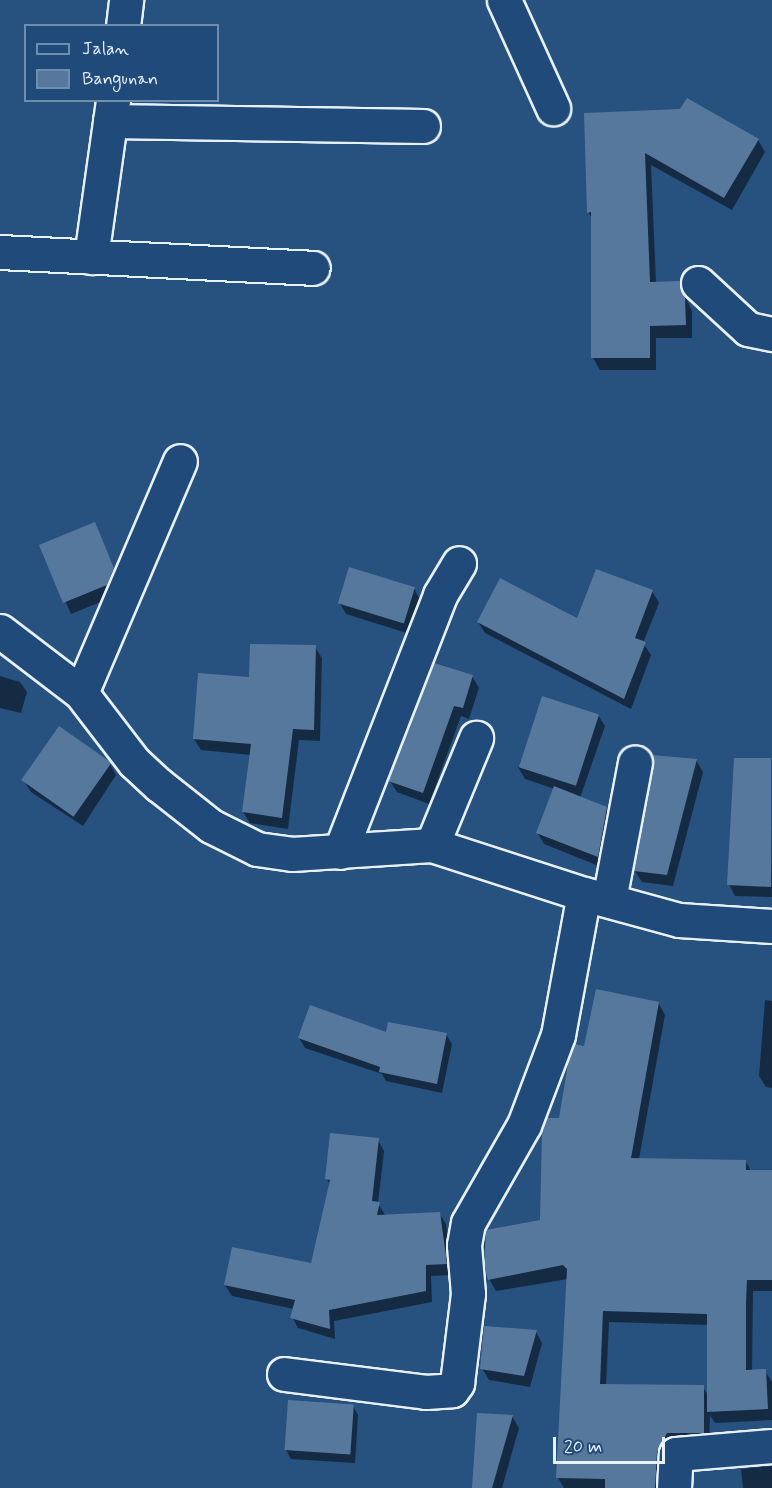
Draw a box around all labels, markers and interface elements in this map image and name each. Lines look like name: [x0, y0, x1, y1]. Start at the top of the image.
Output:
legend: [24, 24, 219, 102]
text: Jalan: [82, 37, 129, 61]
text: Bangunan: [82, 67, 158, 91]
scale bar: [556, 1425, 668, 1463]
text: 20 m: [564, 1435, 602, 1459]

